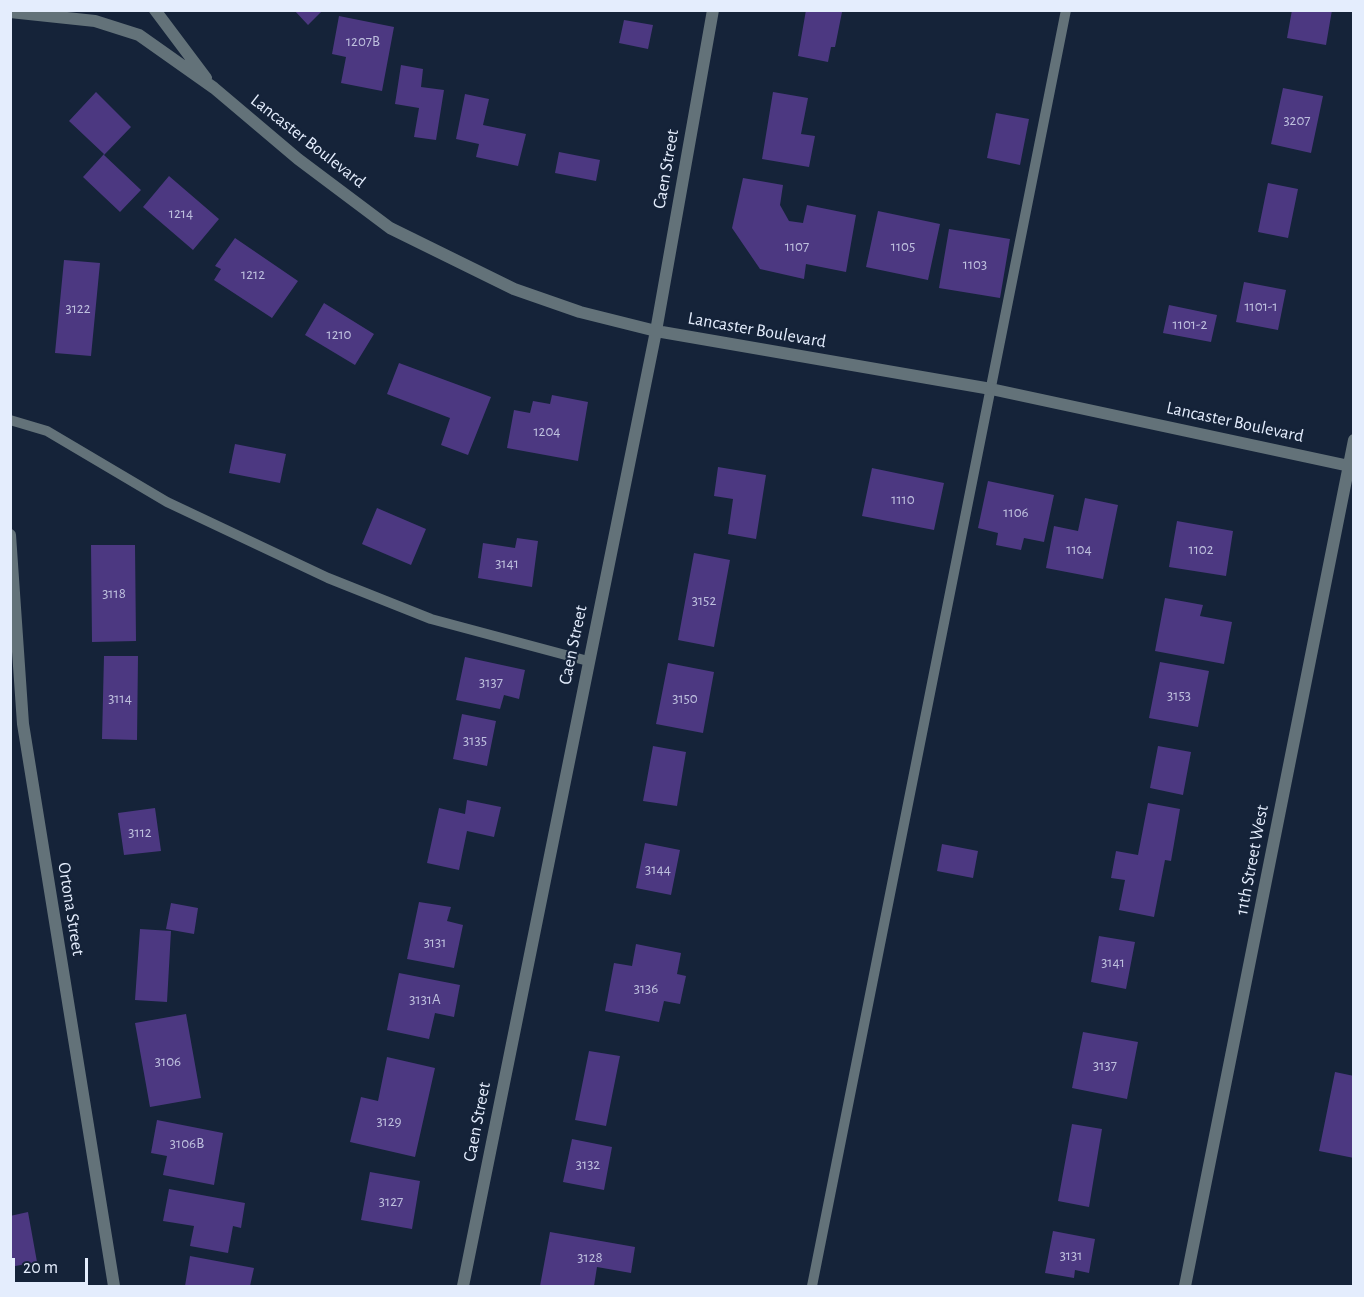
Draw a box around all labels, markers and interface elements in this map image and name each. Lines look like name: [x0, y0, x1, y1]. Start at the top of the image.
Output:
house number: 1207B: [346, 32, 380, 50]
street label: Lancaster Boulevard: [246, 89, 370, 193]
house number: 3207: [1283, 111, 1311, 129]
street label: Caen Street: [648, 127, 684, 211]
house number: 1214: [169, 204, 193, 222]
house number: 1107: [785, 237, 809, 255]
house number: 1105: [891, 237, 915, 255]
house number: 1103: [963, 255, 987, 273]
house number: 1212: [241, 265, 265, 283]
house number: 1101-1: [1244, 297, 1278, 315]
house number: 3122: [66, 299, 90, 317]
street label: Lancaster Boulevard: [686, 307, 828, 353]
house number: 1101-2: [1173, 315, 1207, 333]
house number: 1210: [326, 325, 352, 343]
street label: Lancaster Boulevard: [1164, 397, 1306, 447]
house number: 1204: [533, 422, 561, 440]
house number: 1110: [891, 490, 915, 508]
house number: 1106: [1003, 503, 1029, 521]
house number: 1104: [1066, 540, 1092, 558]
house number: 1102: [1188, 540, 1214, 558]
house number: 3141: [495, 554, 519, 572]
house number: 3118: [102, 584, 126, 602]
house number: 3152: [692, 591, 716, 609]
street label: Caen Street: [554, 603, 592, 687]
house number: 3137: [479, 673, 503, 691]
house number: 3153: [1167, 686, 1191, 704]
house number: 3114: [108, 689, 132, 707]
house number: 3150: [672, 689, 698, 707]
house number: 3135: [463, 731, 487, 749]
street label: 11th Street West: [1231, 803, 1273, 917]
house number: 3112: [128, 823, 152, 841]
house number: 3144: [645, 860, 671, 878]
street label: Ortona Street: [53, 861, 89, 957]
house number: 3131: [424, 933, 446, 951]
house number: 3141: [1101, 953, 1125, 971]
house number: 3136: [634, 979, 658, 997]
house number: 3131A: [409, 990, 441, 1008]
house number: 3106: [155, 1052, 181, 1070]
house number: 3137: [1093, 1056, 1117, 1074]
street label: Caen Street: [459, 1080, 495, 1164]
house number: 3129: [376, 1112, 402, 1130]
house number: 3106B: [170, 1134, 204, 1152]
house number: 3132: [576, 1155, 600, 1173]
house number: 3127: [379, 1192, 403, 1210]
scale bar: [15, 1246, 92, 1284]
house number: 3131: [1060, 1246, 1082, 1264]
house number: 3128: [577, 1248, 603, 1266]
text: 20 m: [23, 1259, 58, 1277]

